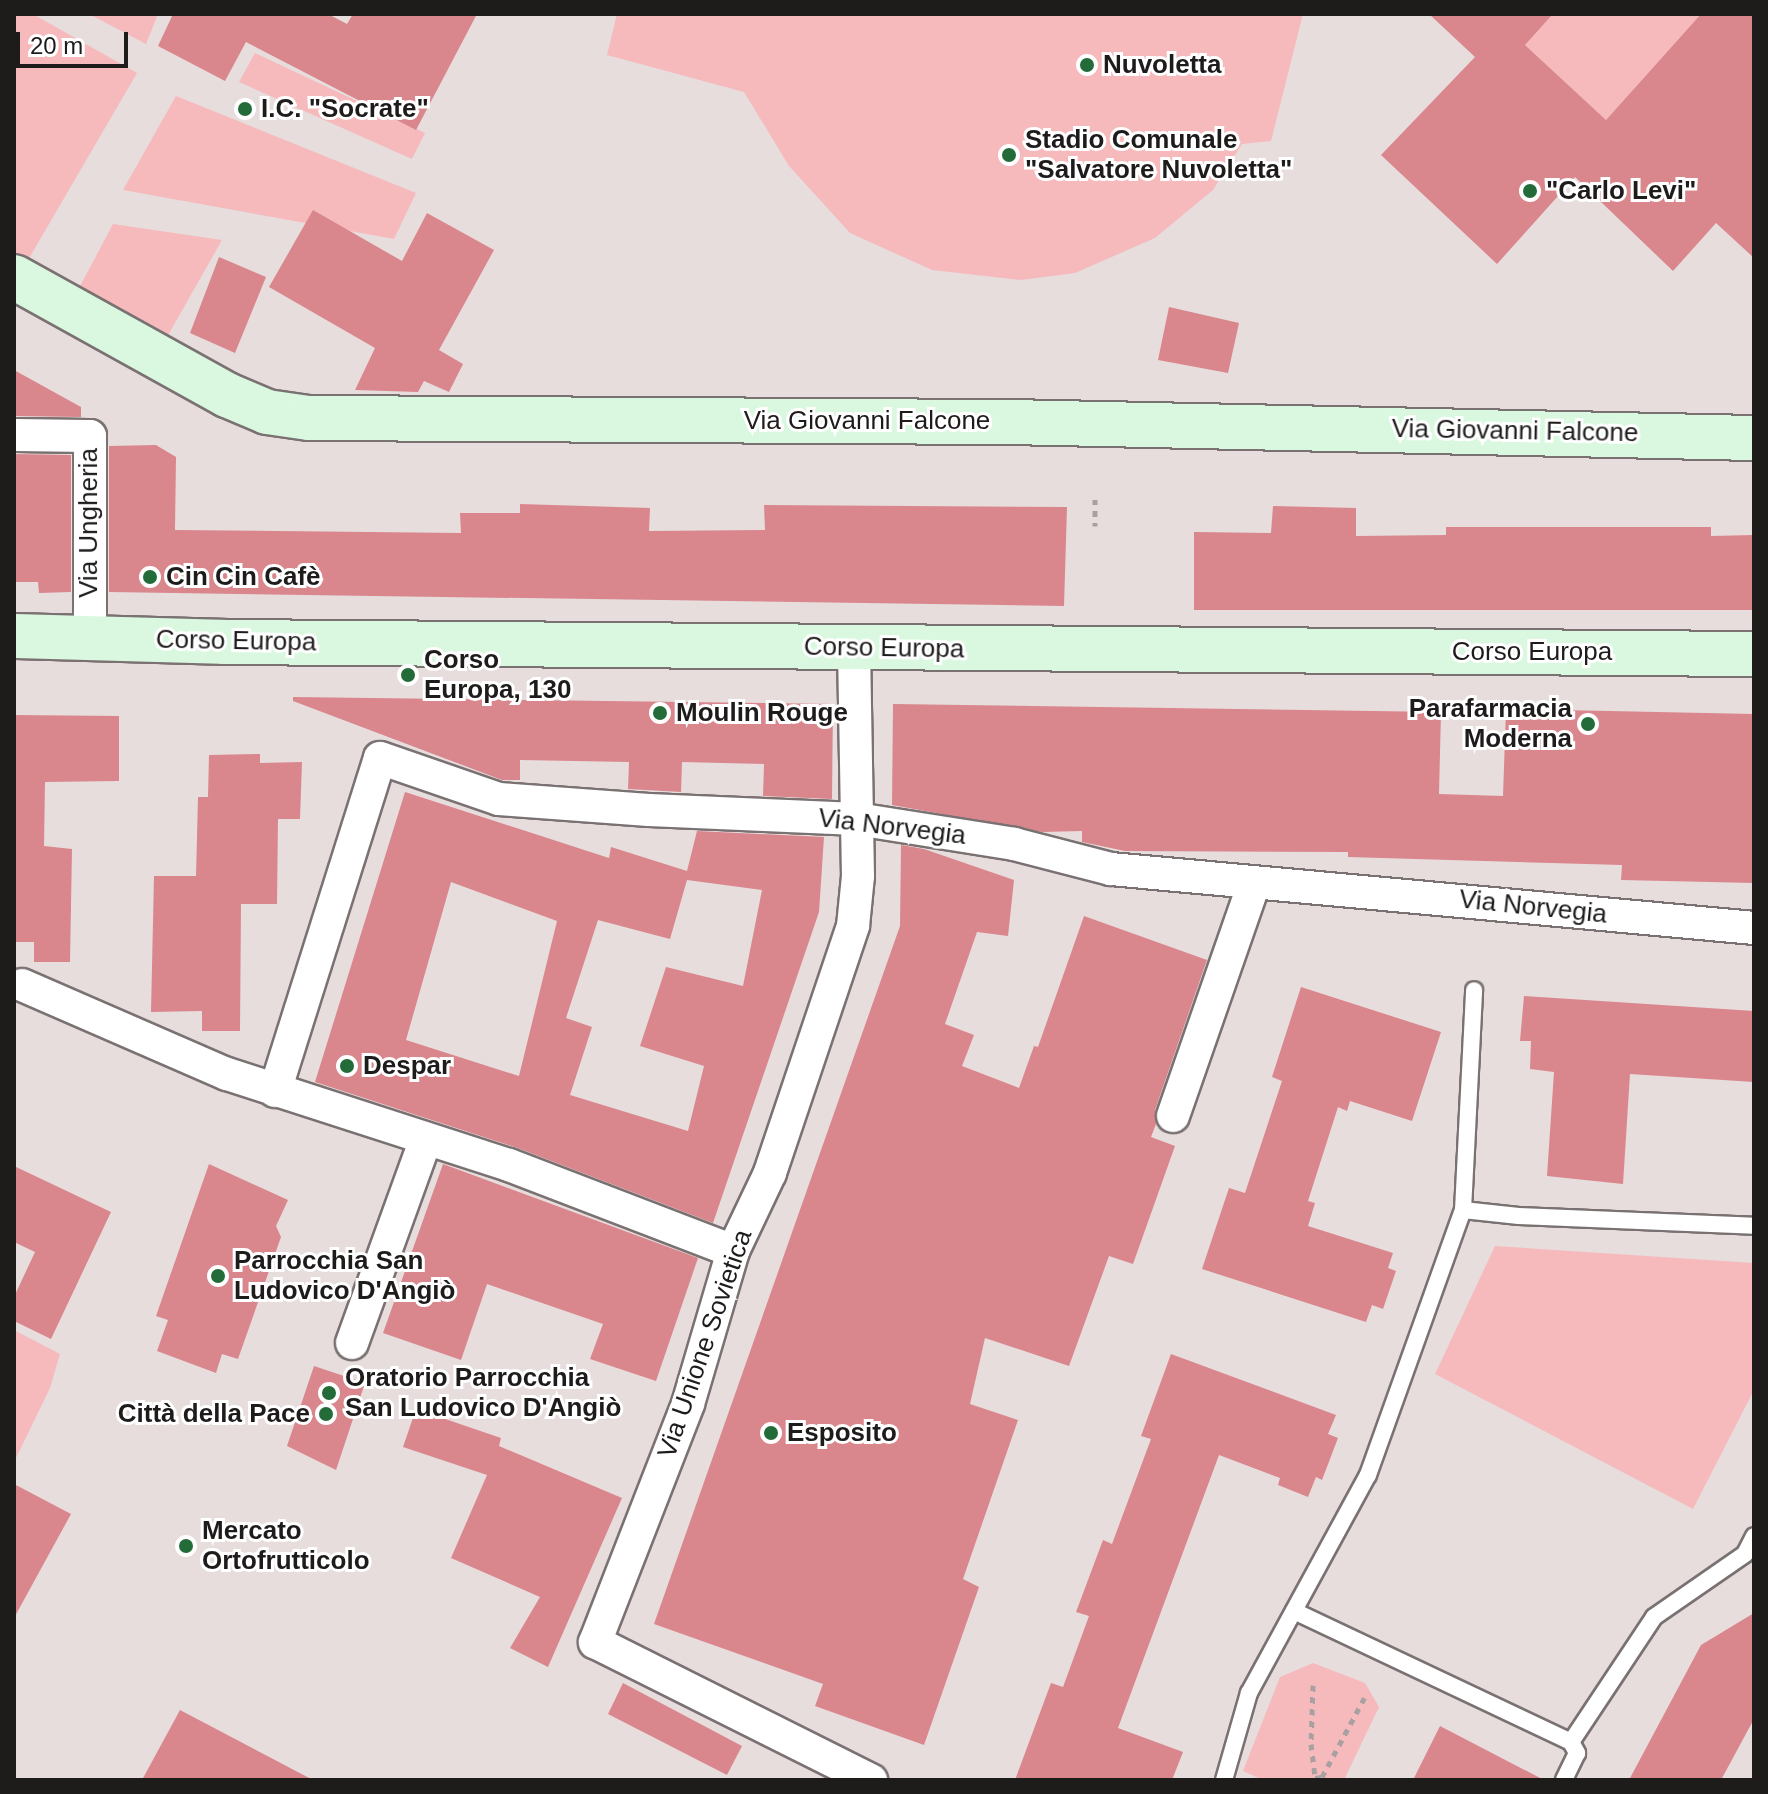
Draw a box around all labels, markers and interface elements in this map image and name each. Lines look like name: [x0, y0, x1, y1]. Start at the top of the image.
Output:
scale bar: [20, 16, 132, 66]
text: 20 m: [30, 32, 83, 59]
place label: Nuvoletta: [1103, 49, 1221, 81]
marker: Nuvoletta: [1078, 56, 1096, 74]
place label: I.C. "Socrate": [261, 93, 429, 125]
marker: I.C. "Socrate": [236, 100, 254, 118]
place label: Stadio Comunale "Salvatore Nuvoletta": [1025, 124, 1292, 186]
marker: Stadio Comunale "Salvatore Nuvoletta": [1000, 146, 1018, 164]
place label: "Carlo Levi": [1546, 175, 1696, 207]
marker: "Carlo Levi": [1521, 182, 1539, 200]
street label: Via Giovanni Falcone: [744, 405, 990, 437]
street label: Via Giovanni Falcone: [1391, 413, 1639, 449]
street label: Via Ungheria: [73, 448, 105, 598]
place label: Cin Cin Cafè: [166, 561, 321, 593]
marker: Cin Cin Cafè: [141, 568, 159, 586]
street label: Corso Europa: [156, 624, 316, 658]
street label: Corso Europa: [804, 631, 964, 665]
street label: Corso Europa: [1452, 636, 1612, 668]
place label: Corso Europa, 130: [424, 644, 571, 706]
marker: Corso Europa, 130: [399, 666, 417, 684]
place label: Parafarmacia Moderna: [1409, 693, 1572, 754]
place label: Moulin Rouge: [676, 697, 848, 729]
marker: Moulin Rouge: [651, 704, 669, 722]
marker: Parafarmacia Moderna: [1579, 715, 1597, 733]
street label: Via Norvegia: [816, 802, 968, 852]
street label: Via Norvegia: [1458, 884, 1608, 930]
place label: Despar: [363, 1050, 451, 1082]
marker: Despar: [338, 1057, 356, 1075]
street label: Via Unione Sovietica: [651, 1226, 759, 1462]
place label: Parrocchia San Ludovico D'Angiò: [234, 1245, 455, 1306]
marker: Parrocchia San Ludovico D'Angiò: [209, 1267, 227, 1285]
place label: Oratorio Parrocchia San Ludovico D'Angiò: [345, 1362, 621, 1424]
marker: Oratorio Parrocchia San Ludovico D'Angiò: [320, 1384, 338, 1402]
place label: Città della Pace: [118, 1398, 310, 1430]
marker: Città della Pace: [317, 1405, 335, 1423]
place label: Esposito: [787, 1417, 897, 1449]
marker: Esposito: [762, 1424, 780, 1442]
place label: Mercato Ortofrutticolo: [202, 1515, 370, 1576]
marker: Mercato Ortofrutticolo: [177, 1537, 195, 1555]

